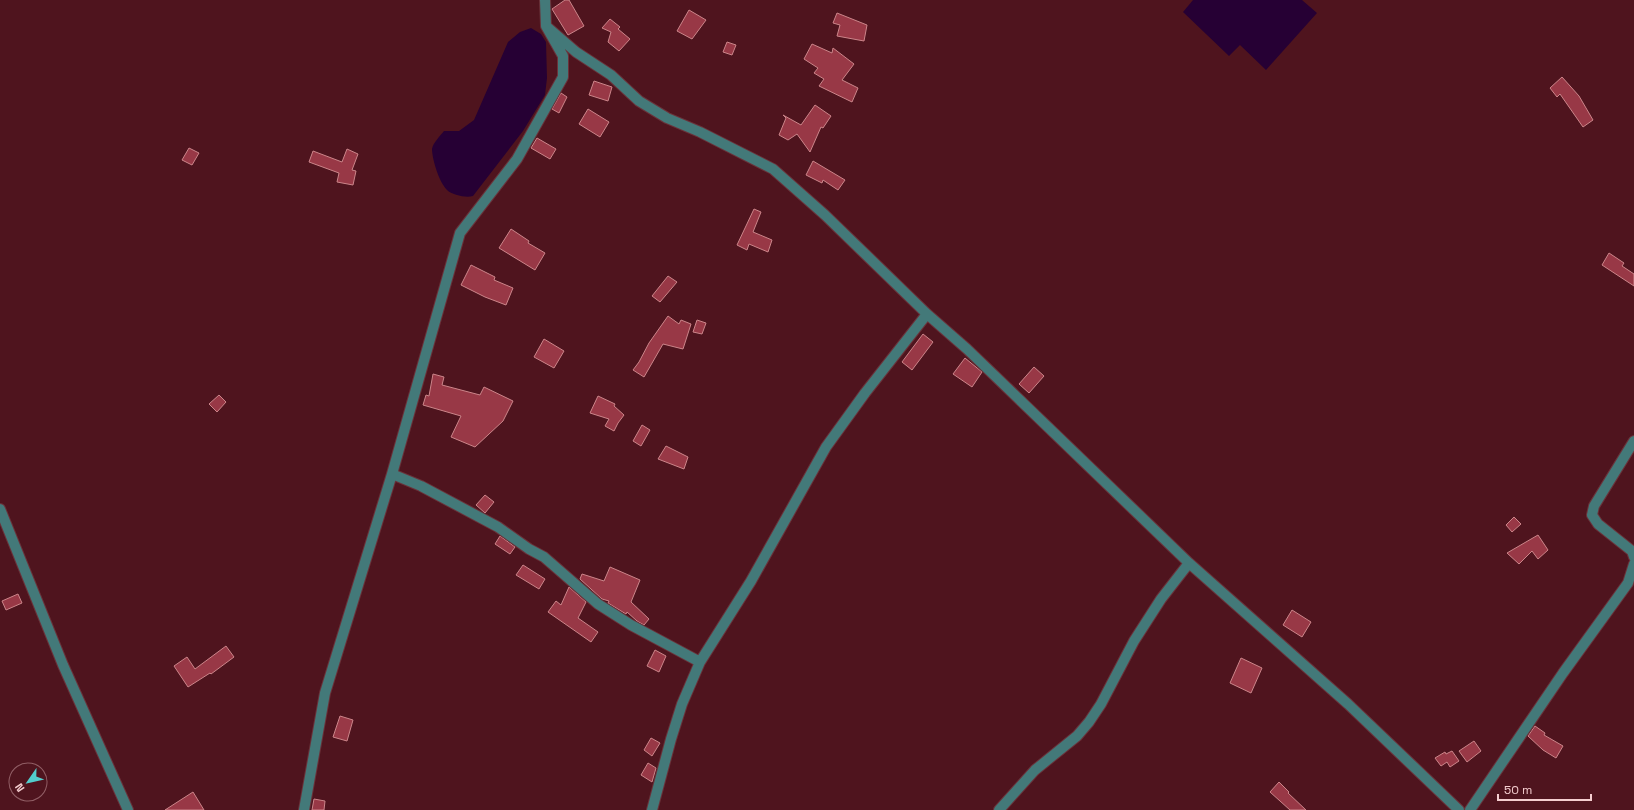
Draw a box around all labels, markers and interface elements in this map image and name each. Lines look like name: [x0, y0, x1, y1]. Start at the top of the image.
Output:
north arrow: [8, 762, 48, 802]
scale bar: [1498, 776, 1591, 802]
text: N: [12, 781, 28, 795]
text: 50 m: [1504, 782, 1532, 798]

